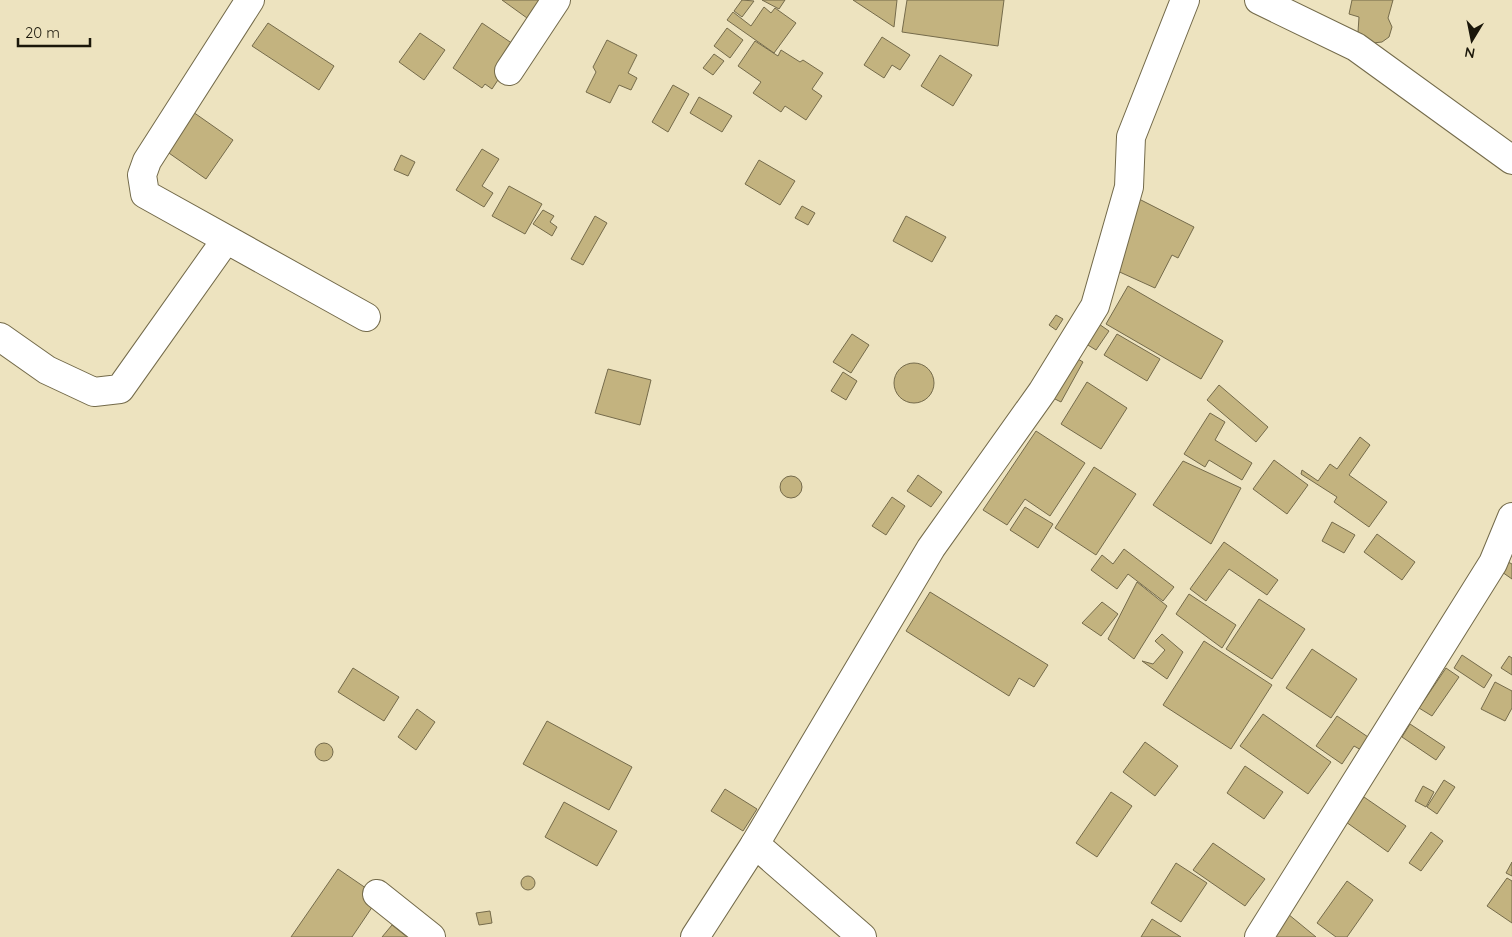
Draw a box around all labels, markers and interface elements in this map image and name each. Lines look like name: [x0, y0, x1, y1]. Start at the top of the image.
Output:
scale bar: [18, 15, 90, 47]
north arrow: [1447, 15, 1497, 65]
text: 20 m: [25, 23, 60, 42]
text: N: [1463, 43, 1476, 63]

